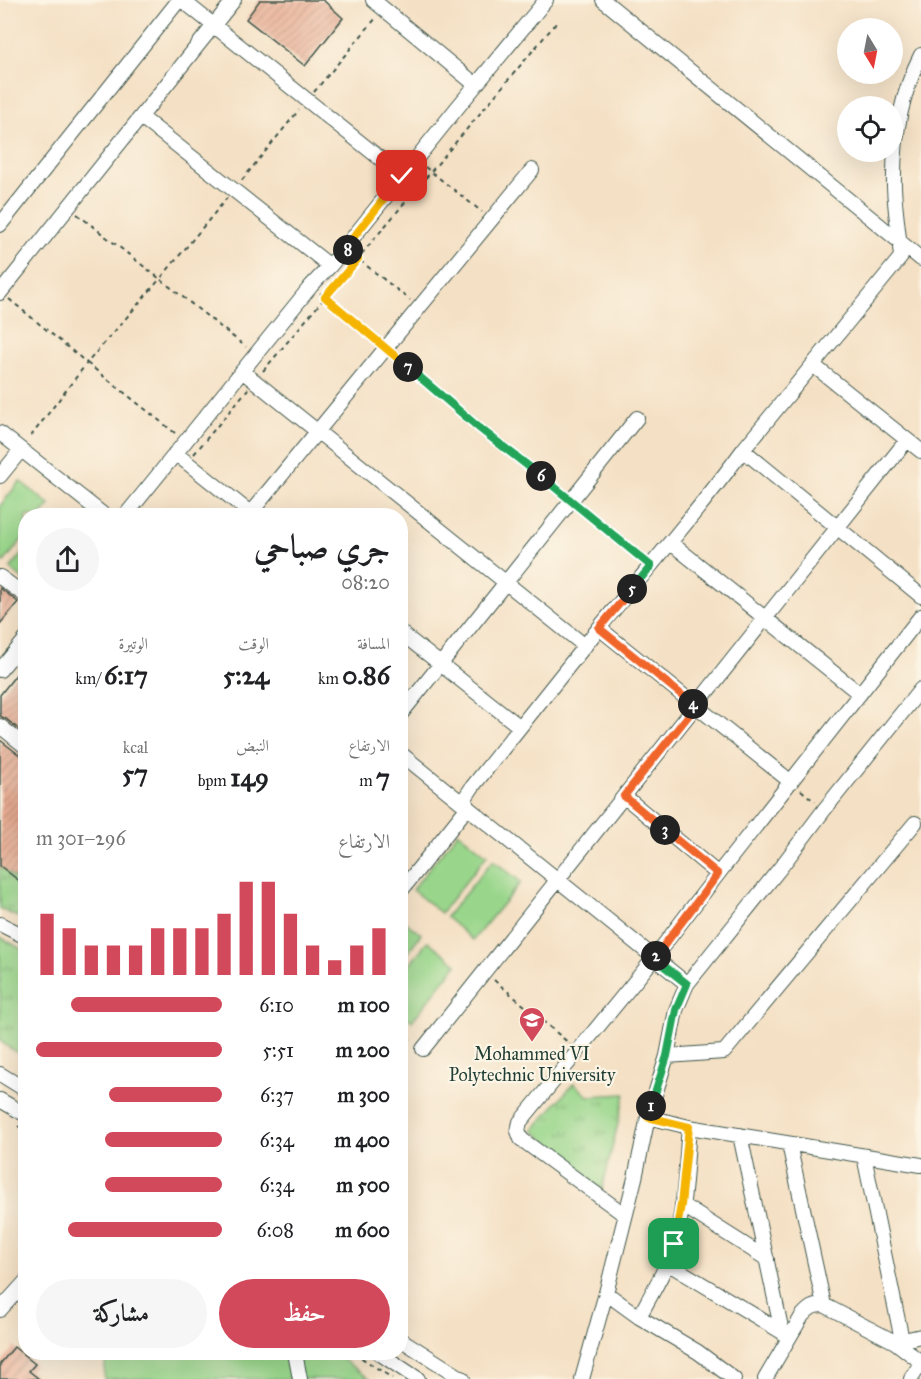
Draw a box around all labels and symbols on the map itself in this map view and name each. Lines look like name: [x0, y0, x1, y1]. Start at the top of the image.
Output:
north arrow: [837, 18, 903, 84]
pin: [376, 150, 427, 201]
pin: 8: [333, 235, 363, 265]
pin: 7: [393, 352, 423, 382]
pin: 6: [526, 461, 556, 491]
pin: 5: [617, 574, 647, 604]
pin: 4: [678, 689, 708, 719]
pin: 3: [650, 815, 680, 845]
pin: 2: [641, 941, 671, 971]
school or university icon: Mohammed VI Polytechnic University: [517, 1005, 547, 1043]
place label: Mohammed VI Polytechnic University: [449, 1043, 616, 1086]
pin: 1: [636, 1091, 666, 1121]
pin: [648, 1218, 699, 1269]

